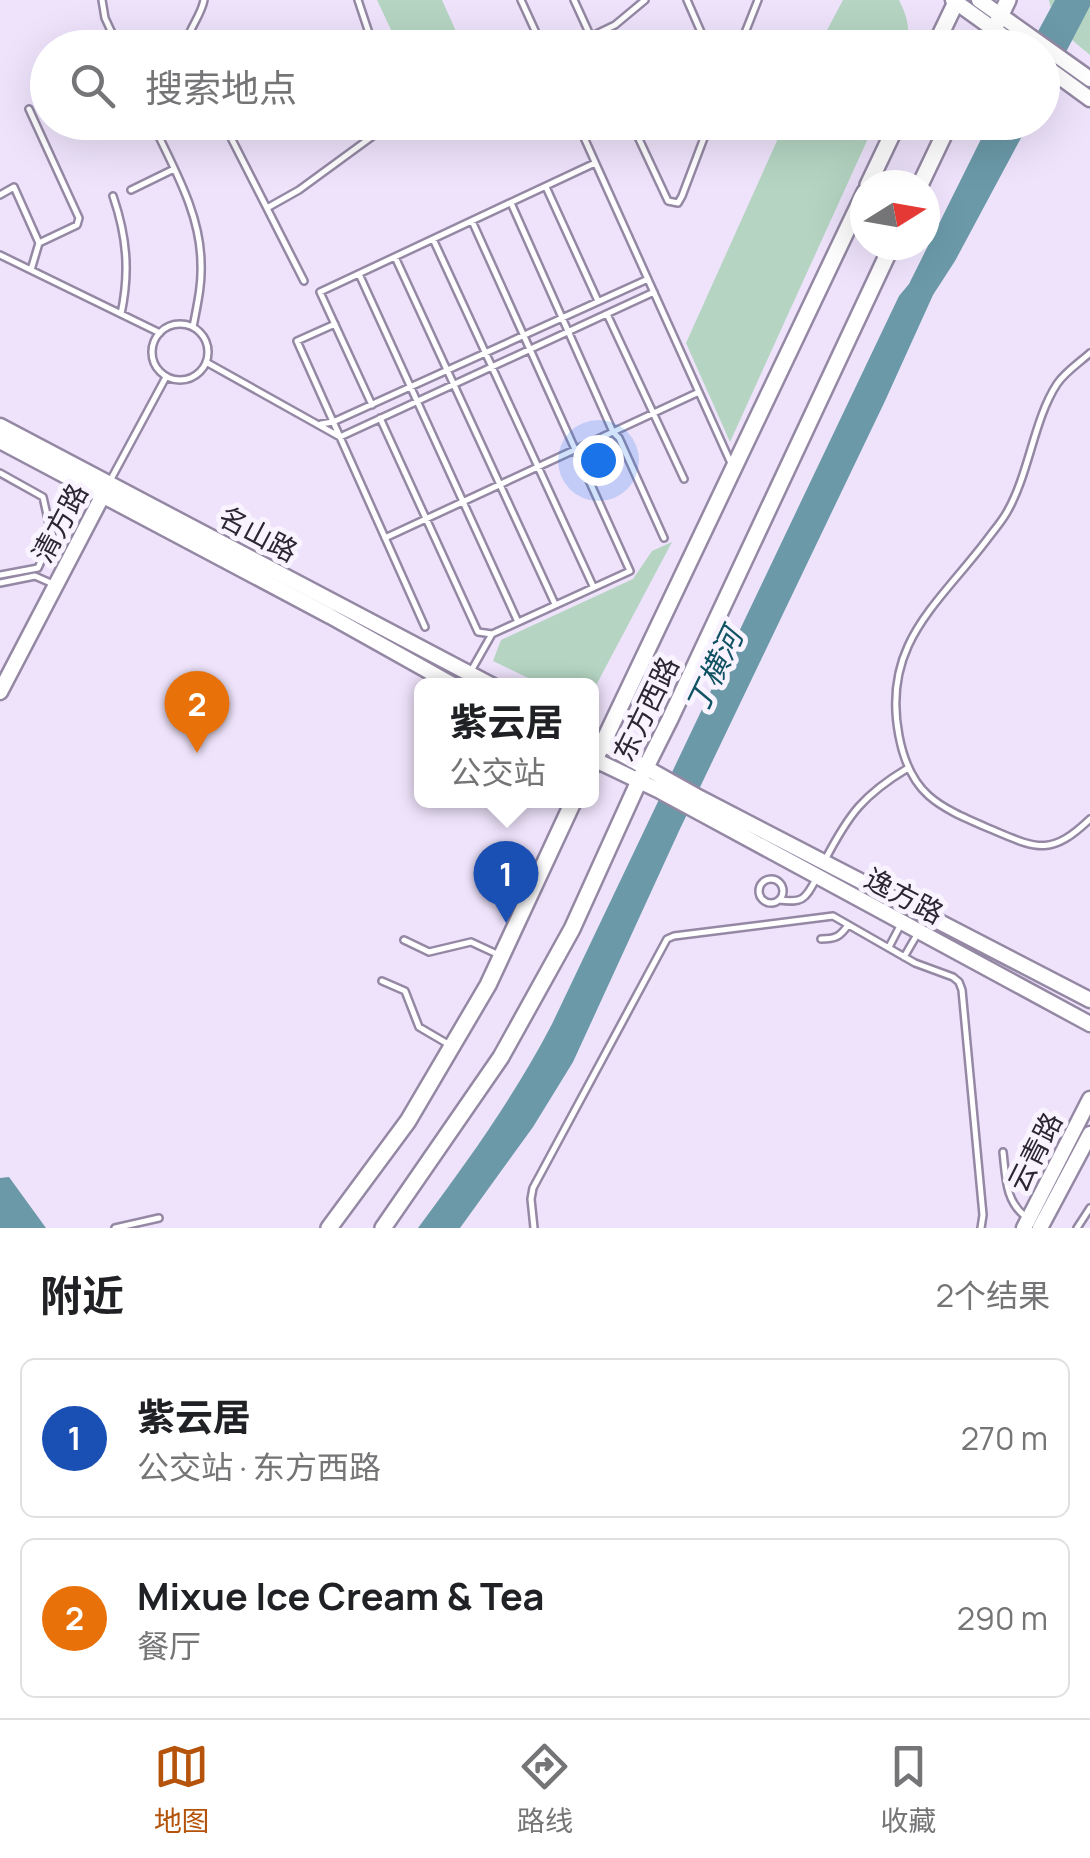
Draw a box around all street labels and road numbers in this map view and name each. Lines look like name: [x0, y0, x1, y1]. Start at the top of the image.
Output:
street label: 清方路: [23, 477, 96, 569]
street label: 名山路: [212, 497, 304, 570]
street label: 东方西路: [603, 650, 687, 767]
street label: 逸方路: [858, 859, 950, 932]
street label: 云青路: [998, 1105, 1070, 1198]

